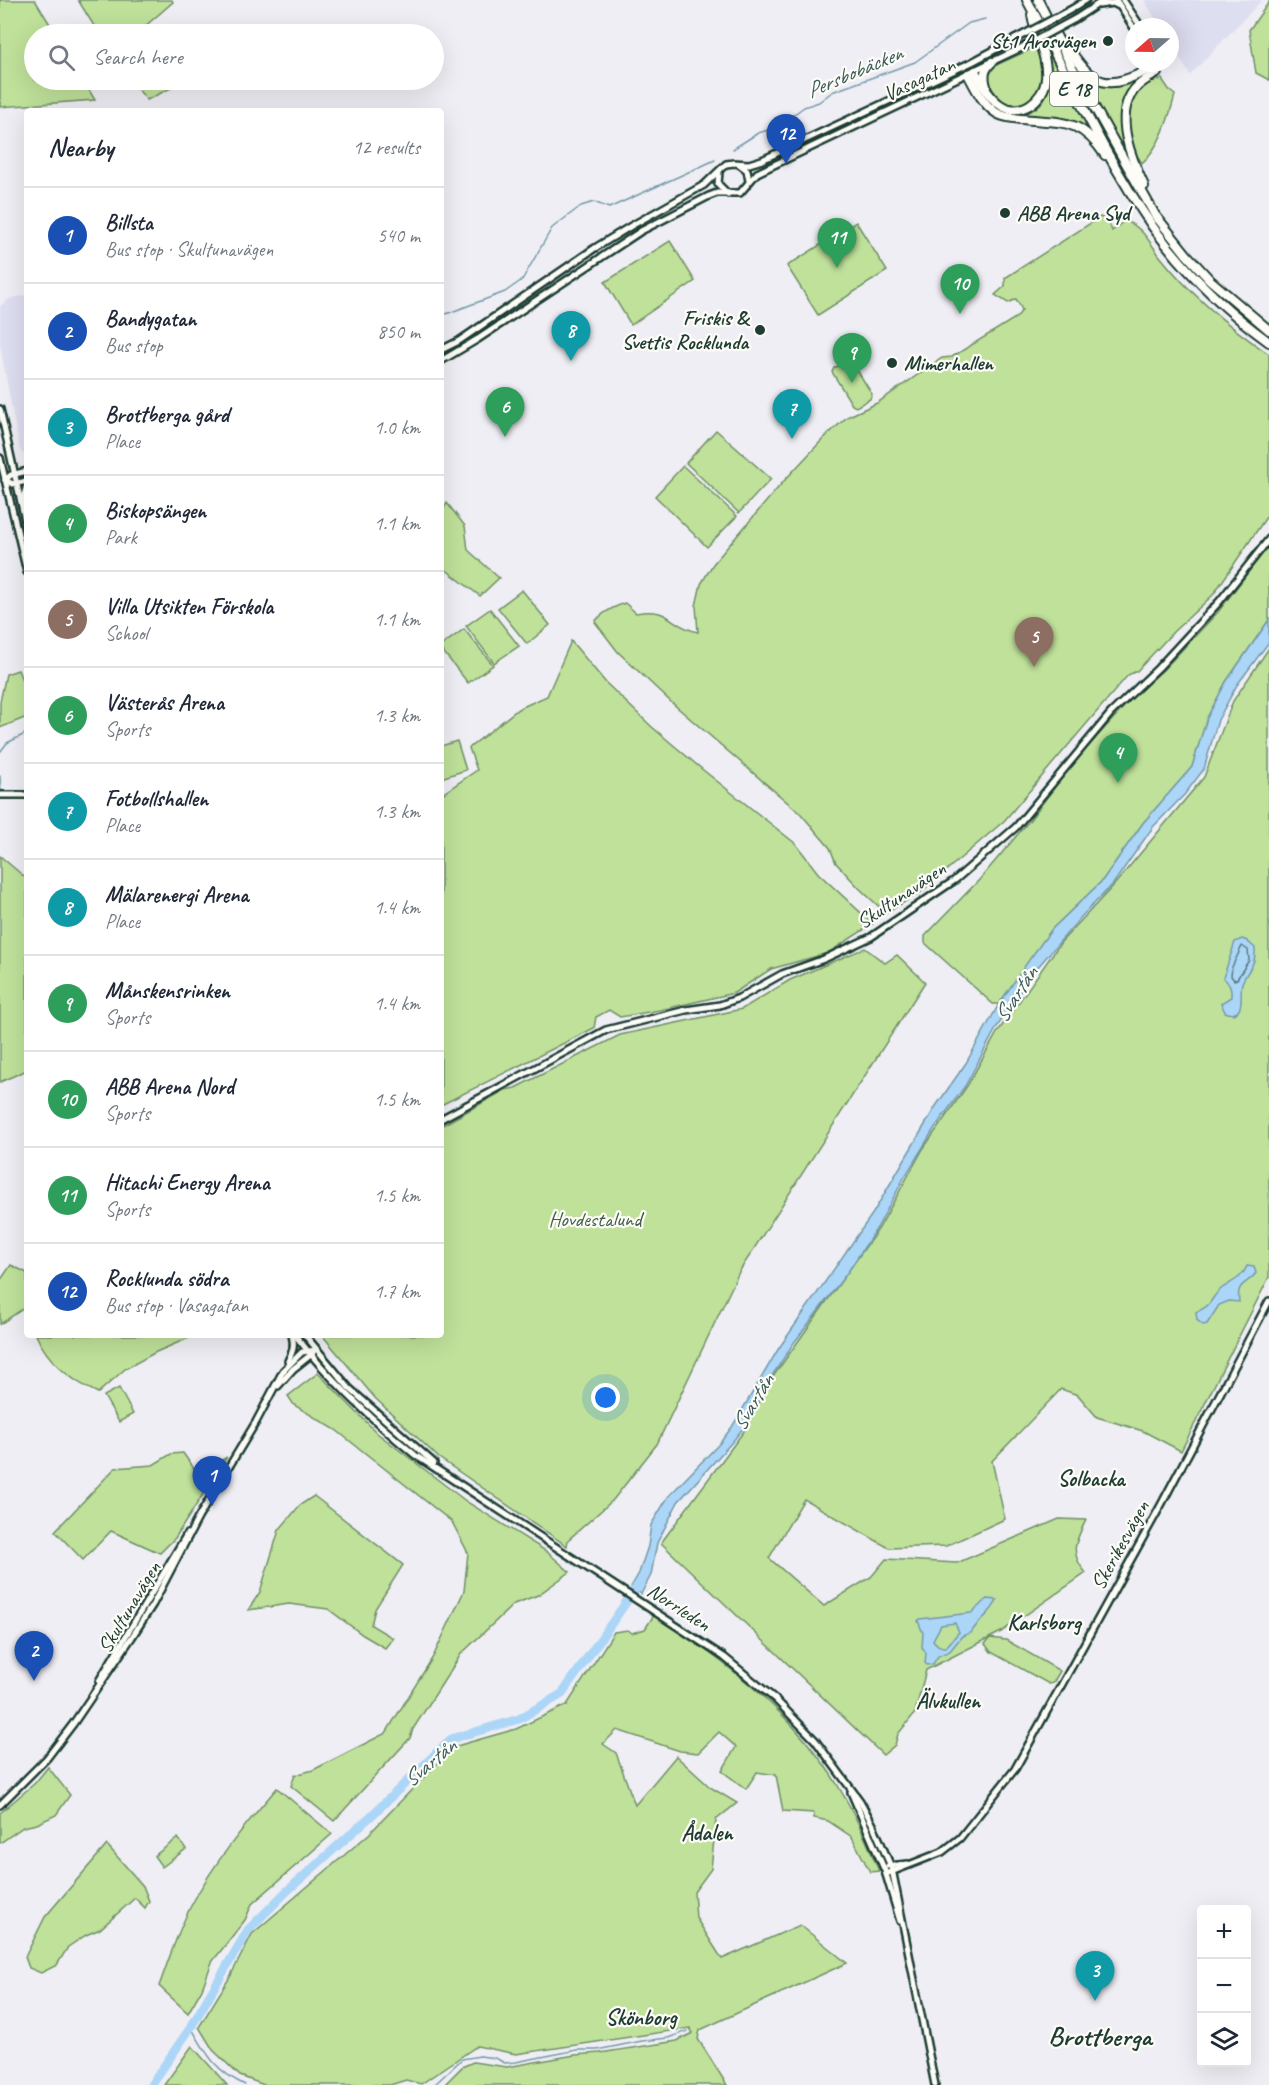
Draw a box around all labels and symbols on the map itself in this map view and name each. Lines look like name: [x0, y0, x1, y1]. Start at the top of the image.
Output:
north arrow: [1125, 18, 1179, 72]
place label: St1 Arosvägen: [990, 28, 1096, 54]
marker: St1 Arosvägen: [1101, 34, 1115, 48]
water label: Persbobäcken: [802, 38, 909, 105]
street label: Vasagatan: [879, 51, 959, 107]
road number: E 18: [1050, 72, 1098, 106]
pin: 12: [766, 114, 806, 164]
place label: ABB Arena Syd: [1017, 200, 1133, 226]
marker: ABB Arena Syd: [998, 206, 1012, 220]
pin: 11: [818, 218, 856, 268]
pin: 10: [940, 264, 980, 314]
place label: Friskis & Svettis Rocklunda: [622, 305, 751, 355]
pin: 8: [552, 312, 590, 361]
marker: Friskis & Svettis Rocklunda: [753, 323, 767, 337]
pin: 9: [832, 334, 872, 383]
place label: Mimerhallen: [904, 350, 994, 376]
marker: Mimerhallen: [885, 356, 899, 370]
pin: 6: [486, 388, 524, 437]
pin: 7: [772, 390, 812, 439]
pin: 5: [1014, 618, 1054, 667]
pin: 4: [1098, 734, 1138, 783]
street label: Skultunavägen: [851, 855, 951, 934]
water label: Svartån: [987, 960, 1045, 1028]
park label: Hovdestalund: [548, 1206, 645, 1232]
water label: Svartån: [725, 1367, 782, 1436]
your location: [591, 1383, 620, 1412]
pin: 1: [192, 1456, 232, 1506]
district label: Solbacka: [1057, 1465, 1126, 1493]
street label: Skerikesvägen: [1085, 1495, 1155, 1594]
street label: Skultunavägen: [92, 1556, 167, 1658]
street label: Norrleden: [643, 1577, 716, 1637]
district label: Karlsborg: [1007, 1609, 1083, 1637]
pin: 2: [15, 1632, 54, 1681]
district label: Älvkullen: [916, 1687, 982, 1715]
water label: Svartån: [397, 1731, 464, 1793]
district label: Ådalen: [681, 1819, 734, 1847]
pin: 3: [1076, 1952, 1114, 2001]
district label: Skönborg: [606, 2004, 678, 2032]
district label: Brottberga: [1048, 2019, 1154, 2053]

